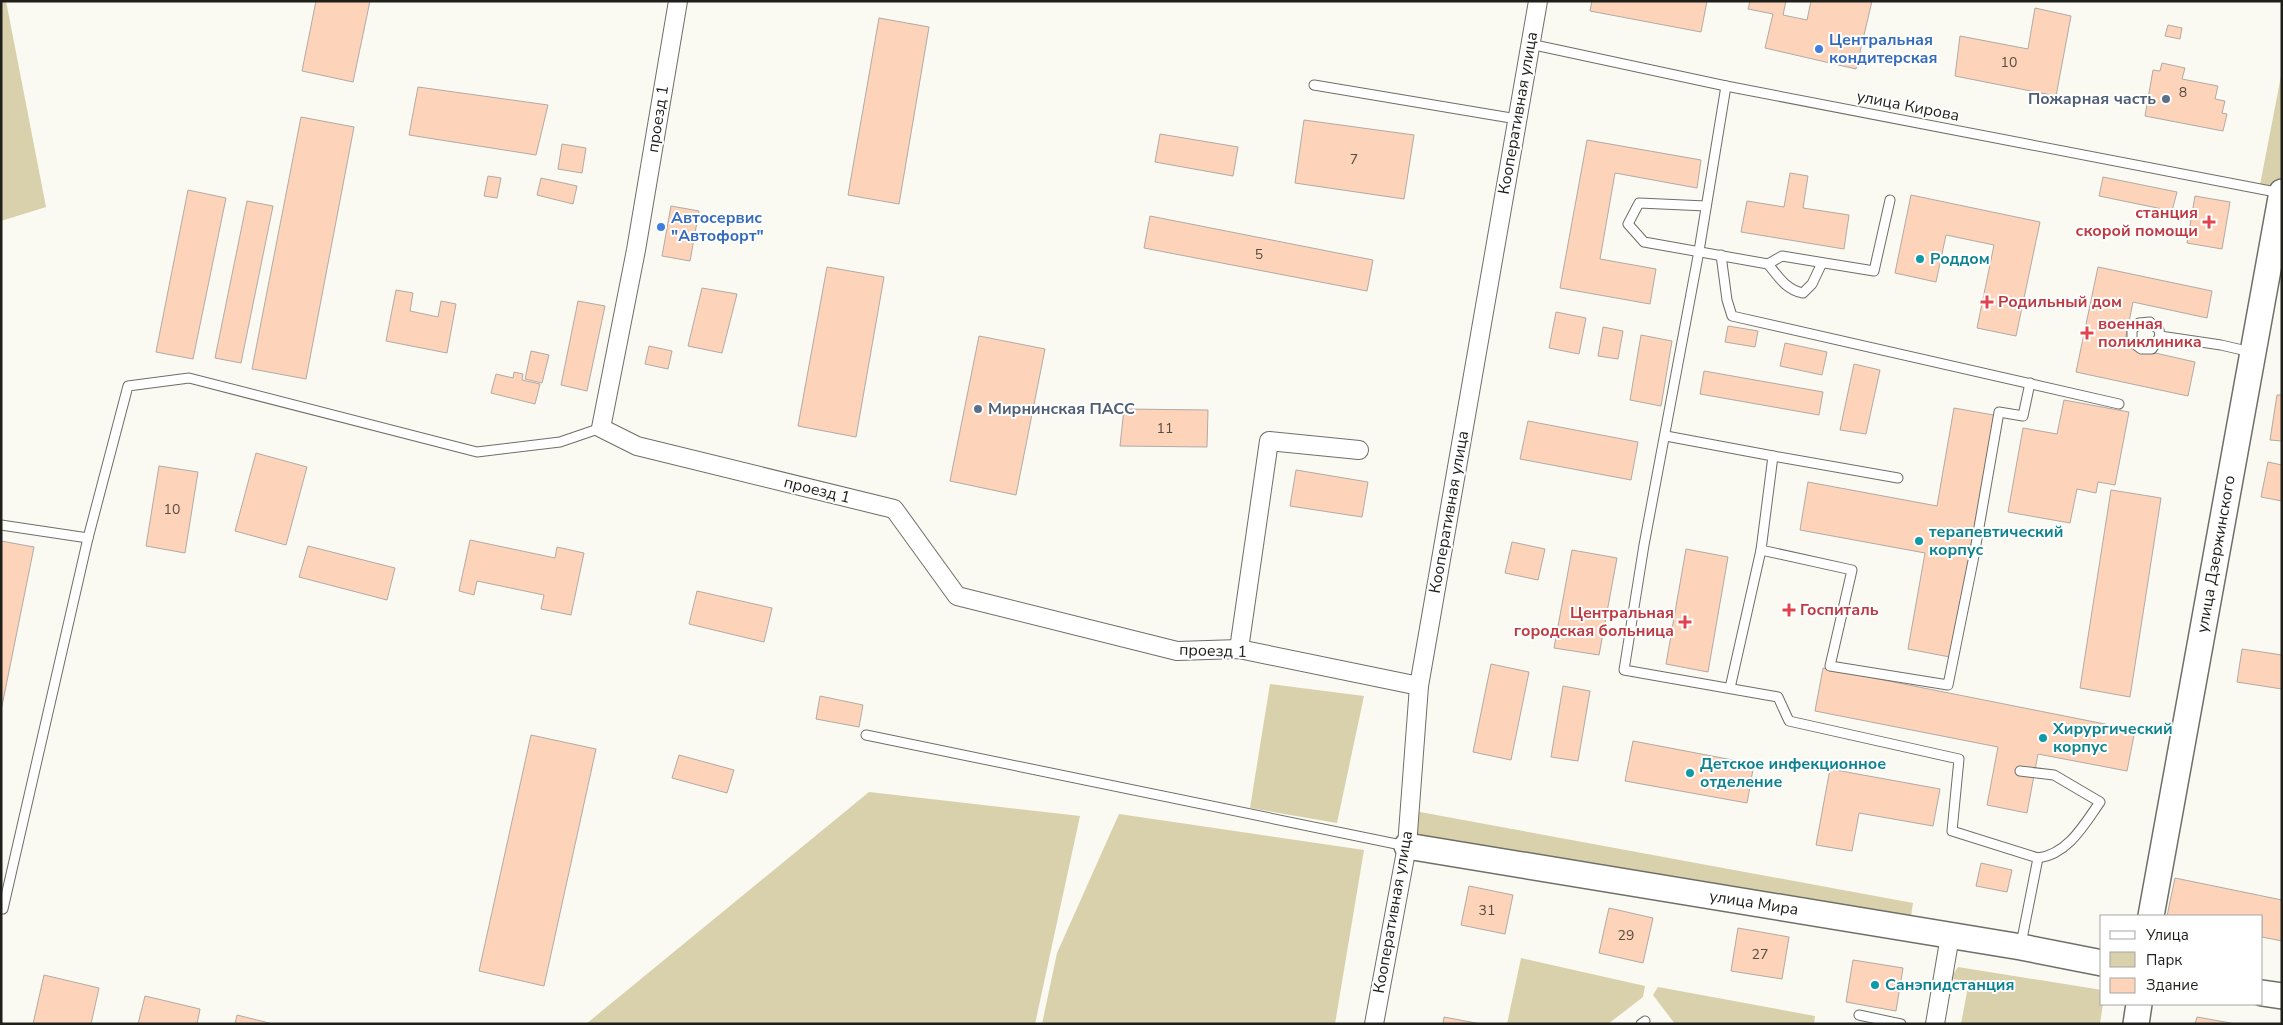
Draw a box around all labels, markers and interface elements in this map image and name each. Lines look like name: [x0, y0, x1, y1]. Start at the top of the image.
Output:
place label: Центральная кондитерская: [1829, 29, 1938, 69]
street label: Кооперативная улица: [1493, 30, 1543, 196]
marker: Центральная кондитерская: [1813, 43, 1825, 55]
house number: 10: [2001, 53, 2017, 72]
house number: 8: [2179, 83, 2187, 102]
street label: проезд 1: [642, 84, 674, 154]
street label: улица Кирова: [1855, 85, 1961, 127]
place label: Пожарная часть: [2028, 88, 2156, 110]
marker: Пожарная часть: [2160, 93, 2172, 105]
house number: 7: [1350, 150, 1358, 169]
place label: станция скорой помощи: [2076, 202, 2198, 242]
place label: Автосервис "Автофорт": [671, 207, 764, 247]
marker: станция скорой помощи: [2202, 215, 2216, 229]
marker: Автосервис "Автофорт": [655, 221, 667, 233]
house number: 5: [1255, 245, 1263, 264]
place label: Роддом: [1930, 248, 1990, 270]
marker: Роддом: [1914, 253, 1926, 265]
place label: Родильный дом: [1998, 291, 2122, 313]
marker: Родильный дом: [1980, 295, 1994, 309]
place label: военная поликлиника: [2098, 313, 2202, 353]
marker: военная поликлиника: [2080, 326, 2094, 340]
place label: Мирнинская ПАСС: [988, 398, 1135, 420]
marker: Мирнинская ПАСС: [972, 403, 984, 415]
house number: 11: [1157, 419, 1173, 438]
street label: Кооперативная улица: [1424, 429, 1474, 595]
street label: проезд 1: [781, 471, 853, 509]
street label: улица Дзержинского: [2191, 473, 2241, 635]
house number: 10: [164, 500, 180, 519]
place label: терапевтический корпус: [1929, 521, 2063, 561]
marker: терапевтический корпус: [1913, 535, 1925, 547]
place label: Госпиталь: [1800, 599, 1879, 621]
place label: Центральная городская больница: [1514, 602, 1674, 642]
marker: Госпиталь: [1782, 603, 1796, 617]
marker: Центральная городская больница: [1678, 615, 1692, 629]
street label: проезд 1: [1179, 639, 1247, 663]
place label: Хирургический корпус: [2052, 718, 2173, 758]
marker: Хирургический корпус: [2037, 732, 2049, 744]
place label: Детское инфекционное отделение: [1700, 753, 1886, 793]
marker: Детское инфекционное отделение: [1684, 767, 1696, 779]
street label: Кооперативная улица: [1368, 829, 1418, 995]
street label: улица Мира: [1708, 885, 1800, 921]
house number: 31: [1479, 901, 1495, 920]
legend: [2100, 915, 2263, 1005]
text: Улица: [2145, 925, 2189, 945]
house number: 29: [1618, 926, 1634, 945]
house number: 27: [1752, 945, 1768, 964]
text: Парк: [2146, 950, 2182, 970]
place label: Санэпидстанция: [1885, 974, 2015, 996]
text: Здание: [2146, 975, 2198, 995]
marker: Санэпидстанция: [1869, 979, 1881, 991]

